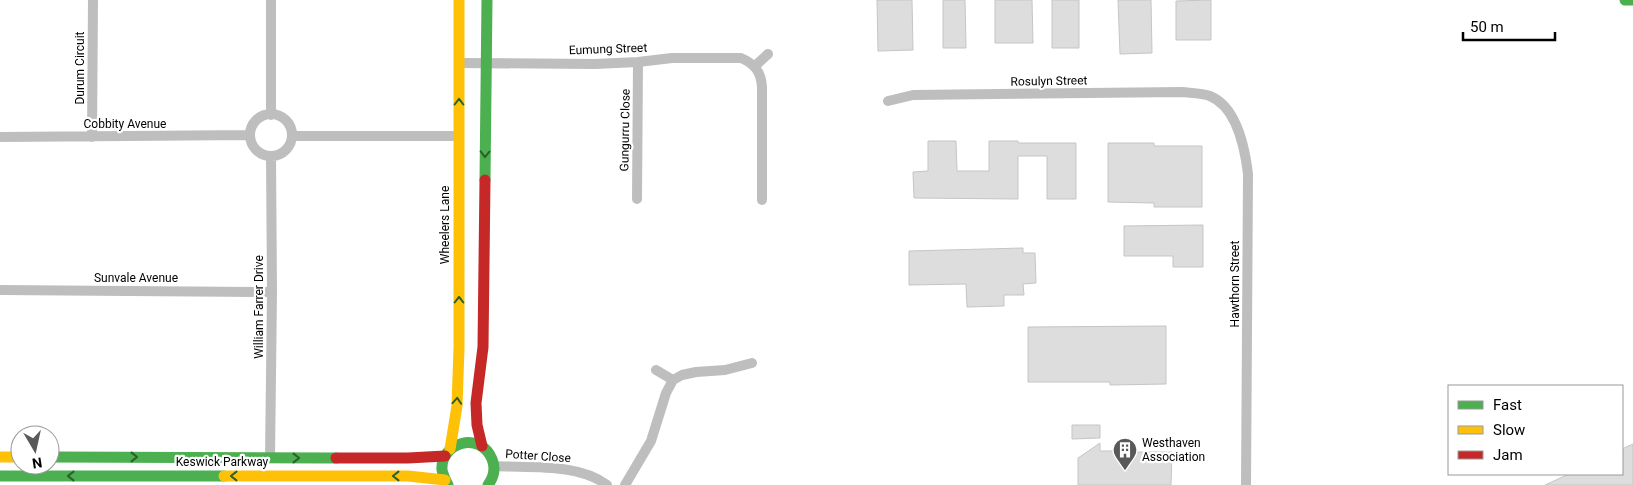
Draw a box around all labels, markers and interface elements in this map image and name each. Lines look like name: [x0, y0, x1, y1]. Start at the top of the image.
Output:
scale bar: [1463, 10, 1556, 42]
text: 50 m: [1470, 18, 1504, 36]
street label: Durum Circuit: [73, 31, 87, 105]
street label: Eumung Street: [569, 41, 648, 57]
street label: Rosulyn Street: [1010, 73, 1088, 89]
street label: Gungurru Close: [617, 89, 633, 171]
one-way arrow: [454, 98, 464, 106]
street label: Cobbity Avenue: [84, 117, 166, 131]
one-way arrow: [480, 150, 491, 158]
street label: Wheelers Lane: [438, 186, 452, 264]
street label: Hawthorn Street: [1228, 241, 1242, 327]
street label: William Farrer Drive: [252, 255, 266, 359]
street label: Sunvale Avenue: [94, 271, 178, 285]
one-way arrow: [454, 295, 464, 303]
legend: [1448, 385, 1623, 475]
one-way arrow: [451, 396, 462, 404]
text: Fast: [1493, 396, 1522, 414]
text: Slow: [1493, 421, 1525, 439]
north arrow: [10, 425, 60, 475]
place label: Westhaven Association: [1142, 436, 1205, 464]
building icon: Westhaven Association: [1112, 437, 1138, 471]
text: Jam: [1493, 446, 1523, 464]
street label: Potter Close: [505, 447, 571, 465]
one-way arrow: [130, 452, 138, 462]
one-way arrow: [292, 453, 300, 463]
text: N: [31, 454, 43, 472]
street label: Keswick Parkway: [176, 455, 269, 469]
one-way arrow: [67, 471, 74, 481]
one-way arrow: [229, 471, 237, 481]
one-way arrow: [392, 471, 400, 481]

